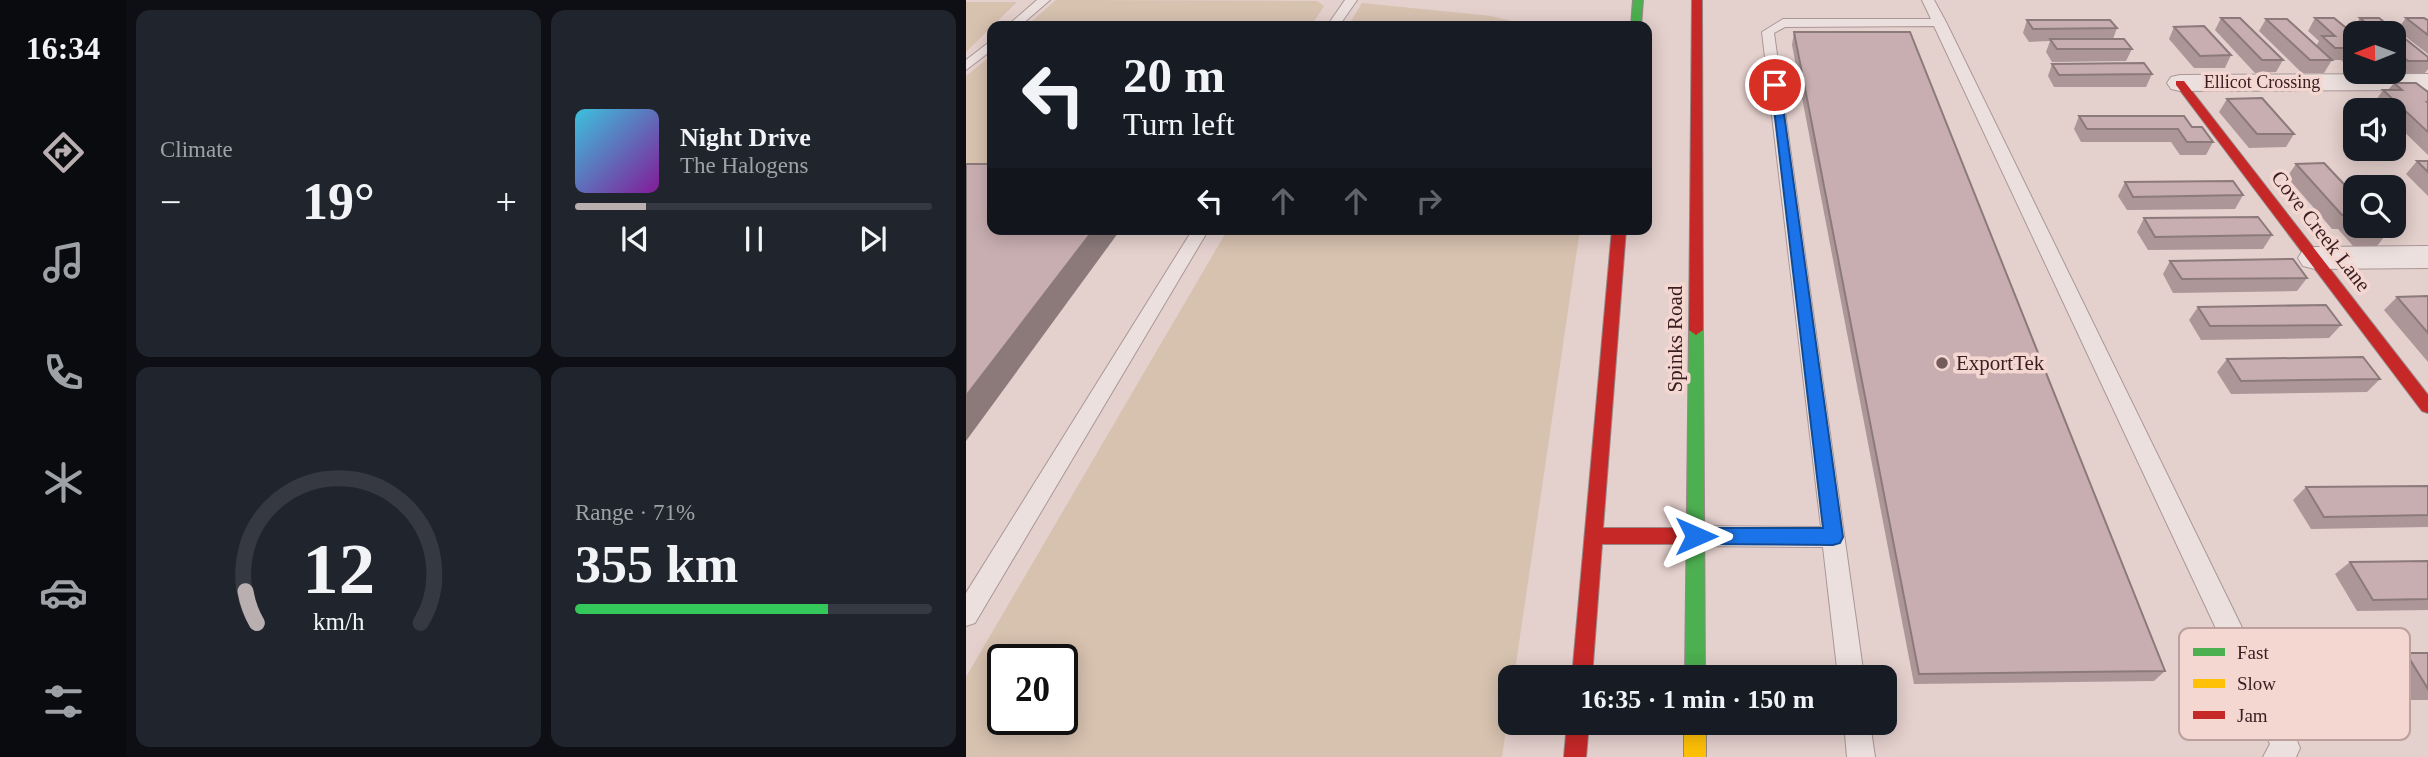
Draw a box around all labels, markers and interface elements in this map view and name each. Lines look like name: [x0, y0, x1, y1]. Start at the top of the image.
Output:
north arrow: [2343, 21, 2406, 84]
map controls: [2343, 21, 2406, 238]
text: 16:34: [26, 30, 100, 66]
text: 20 m: [1123, 48, 1225, 103]
icon: left: [1008, 49, 1099, 140]
pin: [1745, 55, 1805, 115]
icon: arrive: [1756, 66, 1794, 104]
street label: Ellicot Crossing: [2204, 72, 2320, 92]
button: sound: [2343, 98, 2406, 161]
text: Turn left: [1123, 106, 1235, 142]
text: Night Drive: [680, 123, 811, 152]
icon: directions: [39, 128, 88, 177]
text: Climate: [160, 137, 233, 162]
text: The Halogens: [680, 153, 808, 178]
street label: Cove Creek Lane: [2266, 166, 2376, 296]
text: 19°: [302, 173, 375, 230]
button: search: [2343, 175, 2406, 238]
text: −: [160, 181, 181, 223]
text: +: [496, 181, 517, 223]
icon: left: [1191, 182, 1229, 220]
icon: ahead: [1264, 182, 1302, 220]
icon: ahead: [1337, 182, 1375, 220]
icon: right: [1410, 182, 1448, 220]
icon: previous: [616, 220, 654, 258]
icon: pause: [735, 220, 773, 258]
icon: next: [854, 220, 892, 258]
icon: music: [39, 238, 88, 287]
street label: Spinks Road: [1663, 285, 1687, 392]
icon: phone: [39, 348, 88, 397]
place label: ExportTek: [1956, 351, 2045, 375]
marker: ExportTek: [1934, 355, 1950, 371]
icon: climate: [39, 458, 88, 507]
position arrow: [1659, 499, 1733, 573]
text: Range · 71%: [575, 500, 695, 525]
text: 12: [302, 528, 375, 609]
text: 355 km: [575, 536, 738, 593]
icon: car: [39, 568, 88, 617]
text: km/h: [313, 608, 365, 635]
legend: [2179, 628, 2410, 740]
text: Fast: [2237, 642, 2269, 663]
speed limit sign: 20: [987, 644, 1078, 735]
text: Slow: [2237, 673, 2276, 694]
icon: filters: [39, 677, 88, 726]
text: 16:35 · 1 min · 150 m: [1581, 685, 1815, 714]
text: Jam: [2237, 705, 2268, 726]

